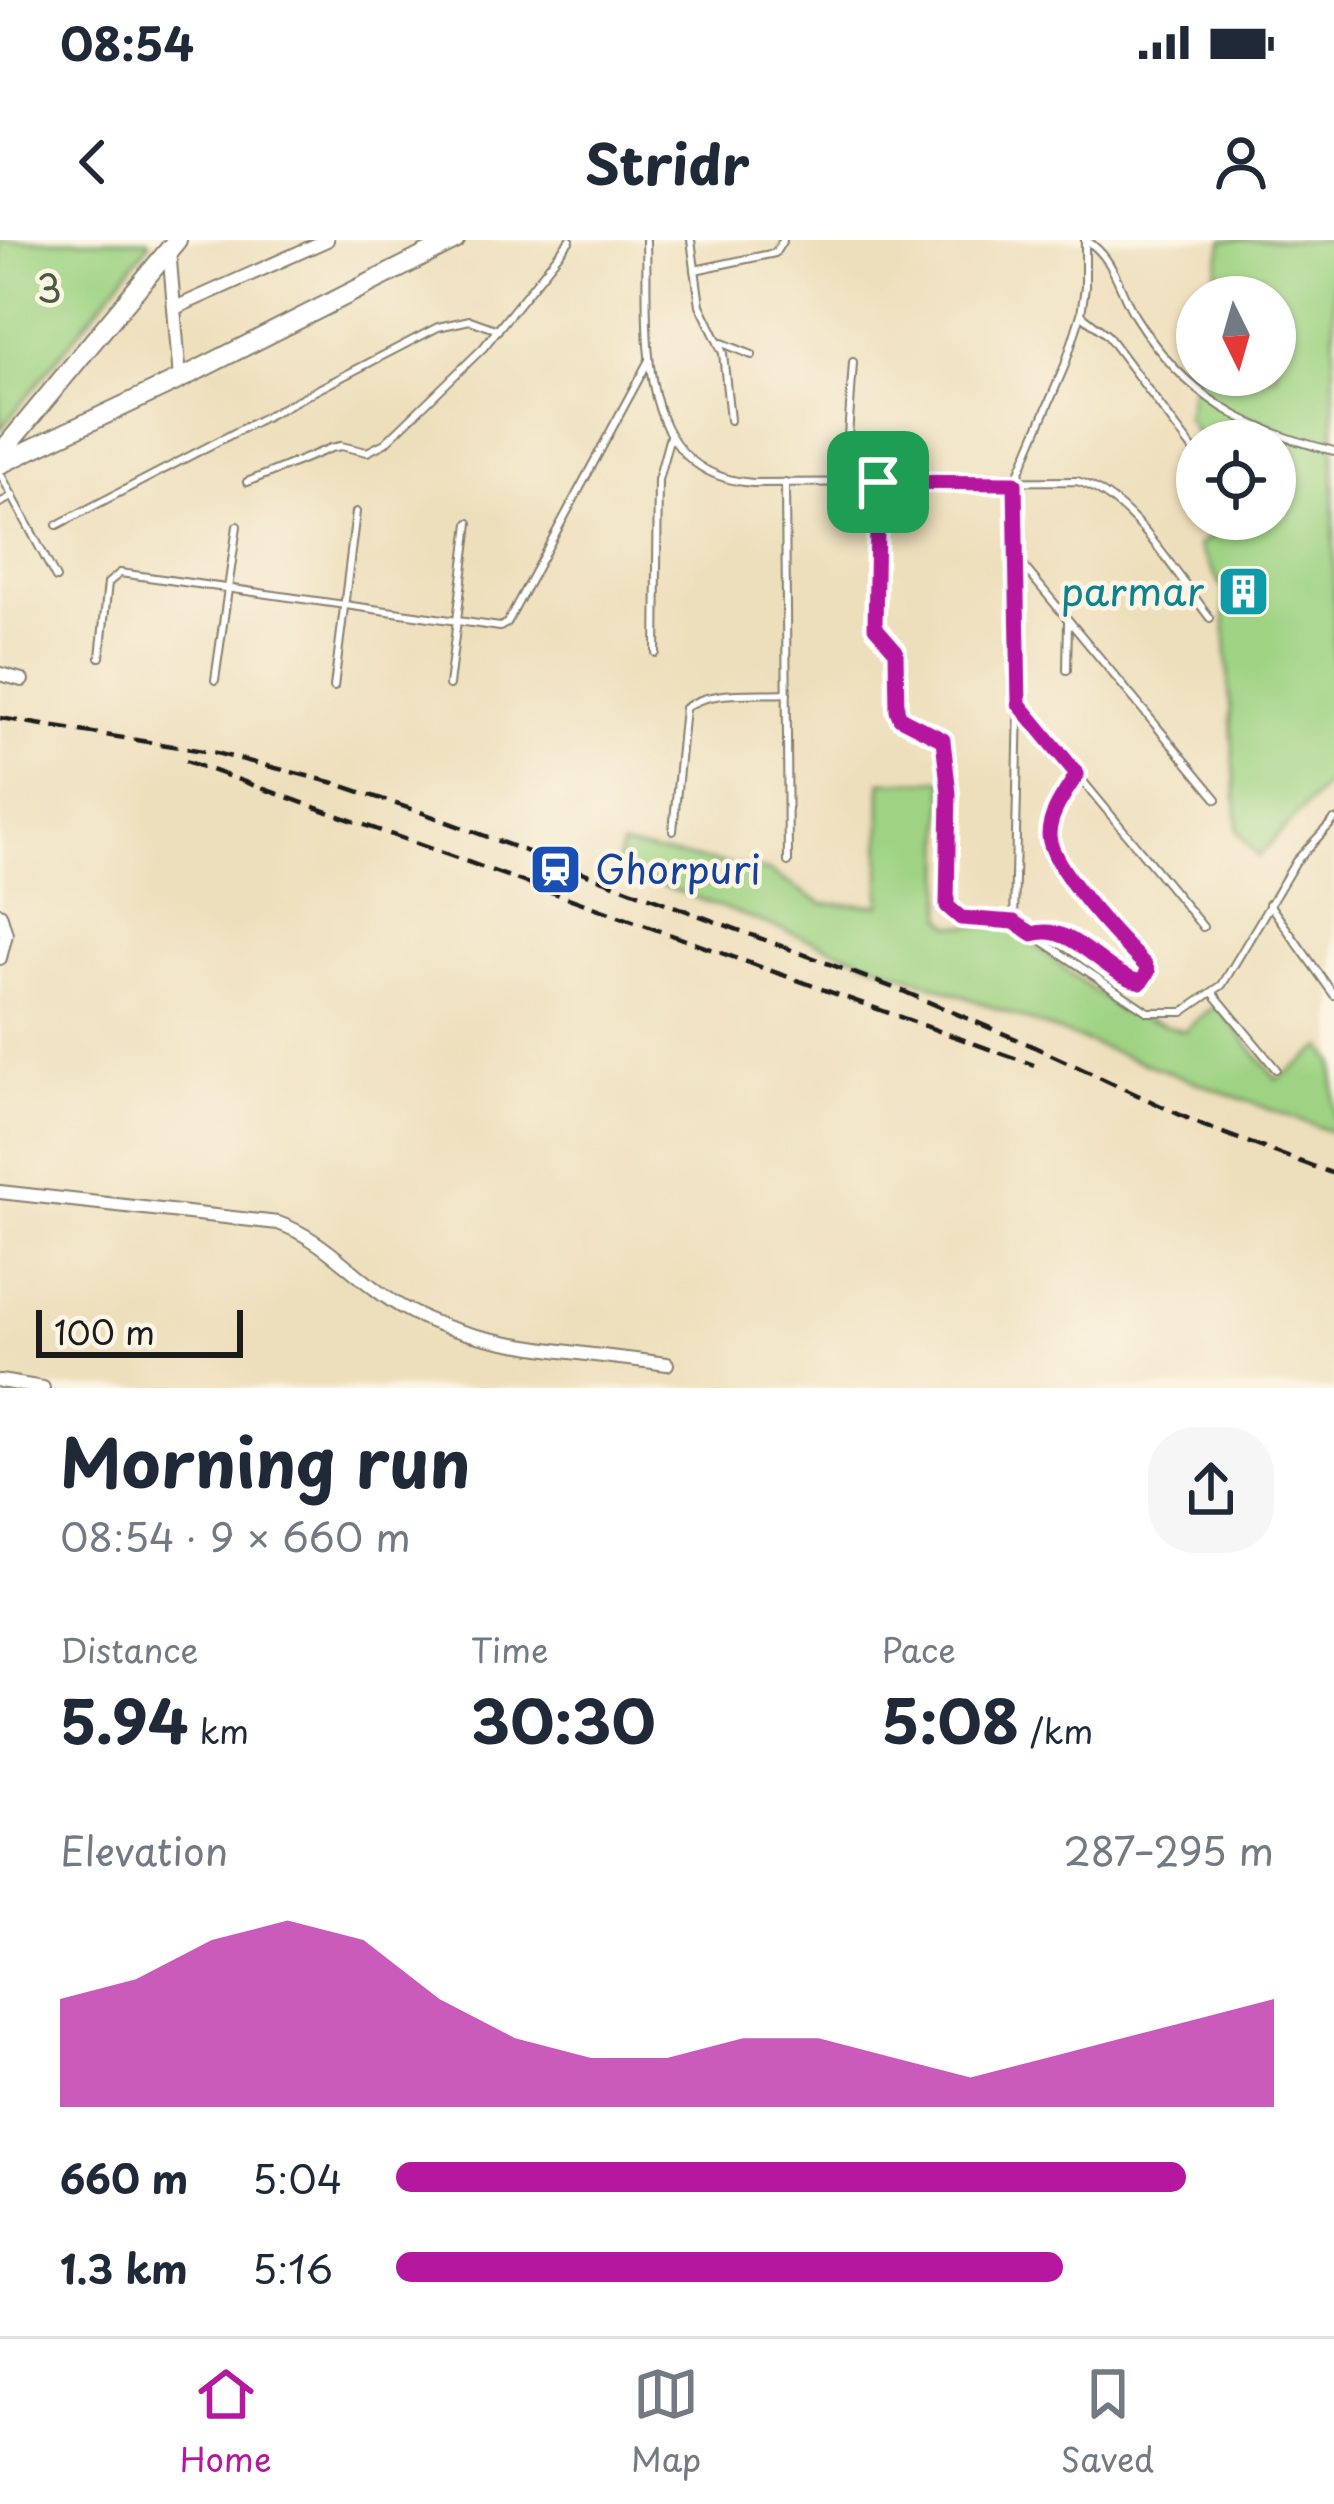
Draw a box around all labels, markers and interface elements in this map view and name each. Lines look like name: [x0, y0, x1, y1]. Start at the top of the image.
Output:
text: 08:54: [60, 8, 194, 76]
text: Stridr: [585, 122, 749, 203]
icon: back: [60, 129, 126, 195]
icon: person: [1208, 129, 1274, 195]
park label: 3: [36, 257, 62, 316]
north arrow: [1176, 276, 1296, 396]
map controls: [1176, 276, 1296, 540]
button: locate: [1176, 420, 1296, 540]
pin: [827, 431, 929, 533]
icon: arrive: [845, 449, 911, 515]
place label: parmar: [1061, 560, 1204, 619]
building icon: parmar: [1215, 564, 1271, 620]
place label: Ghorpuri: [595, 838, 761, 897]
station icon: Ghorpuri: [528, 842, 584, 898]
scale bar: [36, 1304, 243, 1357]
text: 100 m: [54, 1306, 155, 1356]
text: Morning run: [60, 1411, 470, 1510]
button: share: [1148, 1427, 1274, 1553]
text: 08:54 · 9 × 660 m: [60, 1506, 411, 1565]
text: Distance: [60, 1624, 198, 1674]
text: Time: [471, 1624, 549, 1674]
text: Pace: [881, 1624, 956, 1674]
text: 5.94: [60, 1674, 189, 1764]
text: 30:30: [471, 1674, 656, 1764]
text: 5:08: [881, 1674, 1019, 1764]
text: km: [189, 1705, 249, 1755]
text: /km: [1019, 1705, 1093, 1755]
text: Elevation: [60, 1820, 228, 1879]
text: 287–295 m: [1063, 1820, 1274, 1879]
text: 660 m: [60, 2148, 188, 2207]
text: 5:04: [252, 2148, 342, 2207]
text: 1.3 km: [60, 2238, 188, 2297]
text: 5:16: [252, 2238, 333, 2297]
tab: Home: [180, 2361, 271, 2483]
tab: Map: [631, 2361, 701, 2483]
tab: Saved: [1061, 2361, 1154, 2483]

